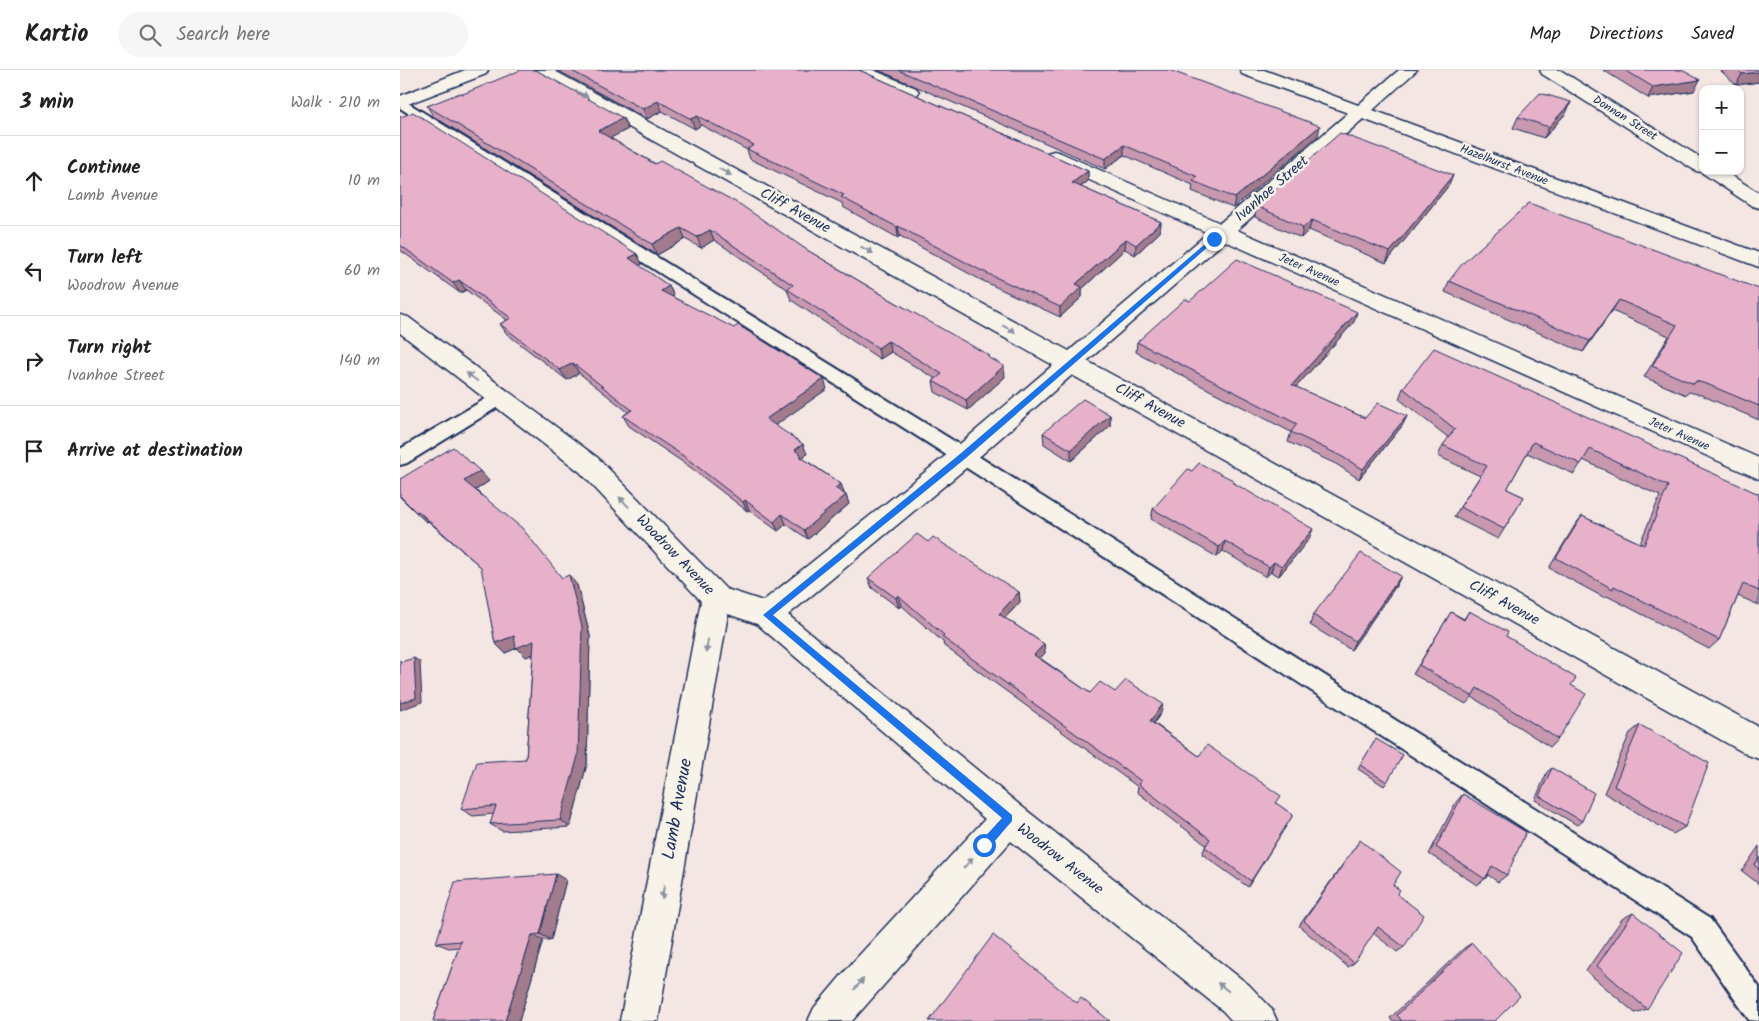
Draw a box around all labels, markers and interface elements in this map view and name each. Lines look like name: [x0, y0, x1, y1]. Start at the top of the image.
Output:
search box: [118, 12, 468, 57]
text: Kartio: [25, 15, 88, 54]
text: Search here: [176, 20, 270, 50]
text: Map: [1529, 20, 1561, 49]
text: Directions: [1589, 20, 1663, 49]
text: Saved: [1691, 20, 1734, 49]
icon: search: [136, 21, 164, 49]
map controls: [1699, 85, 1744, 175]
button: +: [1699, 85, 1744, 130]
text: 3 min: [20, 86, 74, 119]
one-way arrow: [576, 89, 589, 98]
text: Walk · 210 m: [290, 90, 380, 115]
street label: Donnan Street: [1589, 91, 1661, 146]
button: −: [1699, 130, 1744, 175]
street label: Hazelhurst Avenue: [1457, 139, 1552, 191]
street label: Ivanhoe Street: [1230, 150, 1315, 228]
text: Continue: [67, 153, 140, 183]
icon: ahead: [20, 167, 48, 195]
text: 10 m: [348, 168, 380, 193]
one-way arrow: [717, 168, 732, 176]
street label: Cliff Avenue: [755, 182, 835, 240]
text: Lamb Avenue: [67, 183, 158, 208]
route end: [1203, 228, 1226, 251]
text: Turn left: [67, 243, 142, 273]
one-way arrow: [860, 246, 874, 255]
street label: Jeter Avenue: [1275, 248, 1343, 292]
icon: left: [20, 257, 48, 285]
text: 60 m: [344, 258, 380, 283]
text: Woodrow Avenue: [67, 273, 179, 298]
one-way arrow: [1002, 325, 1017, 333]
text: Turn right: [67, 333, 152, 363]
icon: right: [20, 347, 48, 375]
text: 140 m: [339, 348, 380, 373]
text: Ivanhoe Street: [67, 363, 165, 388]
one-way arrow: [465, 372, 479, 382]
street label: Cliff Avenue: [1110, 377, 1190, 435]
street label: Jeter Avenue: [1645, 412, 1713, 456]
text: Arrive at destination: [67, 436, 243, 466]
icon: arrive: [20, 437, 48, 465]
one-way arrow: [618, 496, 630, 508]
street label: Woodrow Avenue: [630, 509, 720, 601]
street label: Cliff Avenue: [1464, 574, 1544, 632]
one-way arrow: [703, 638, 711, 654]
street label: Lamb Avenue: [655, 756, 701, 862]
street label: Woodrow Avenue: [1011, 817, 1109, 901]
route start: [973, 834, 996, 857]
one-way arrow: [962, 858, 974, 870]
one-way arrow: [658, 884, 666, 900]
one-way arrow: [853, 977, 864, 990]
one-way arrow: [1217, 982, 1230, 993]

